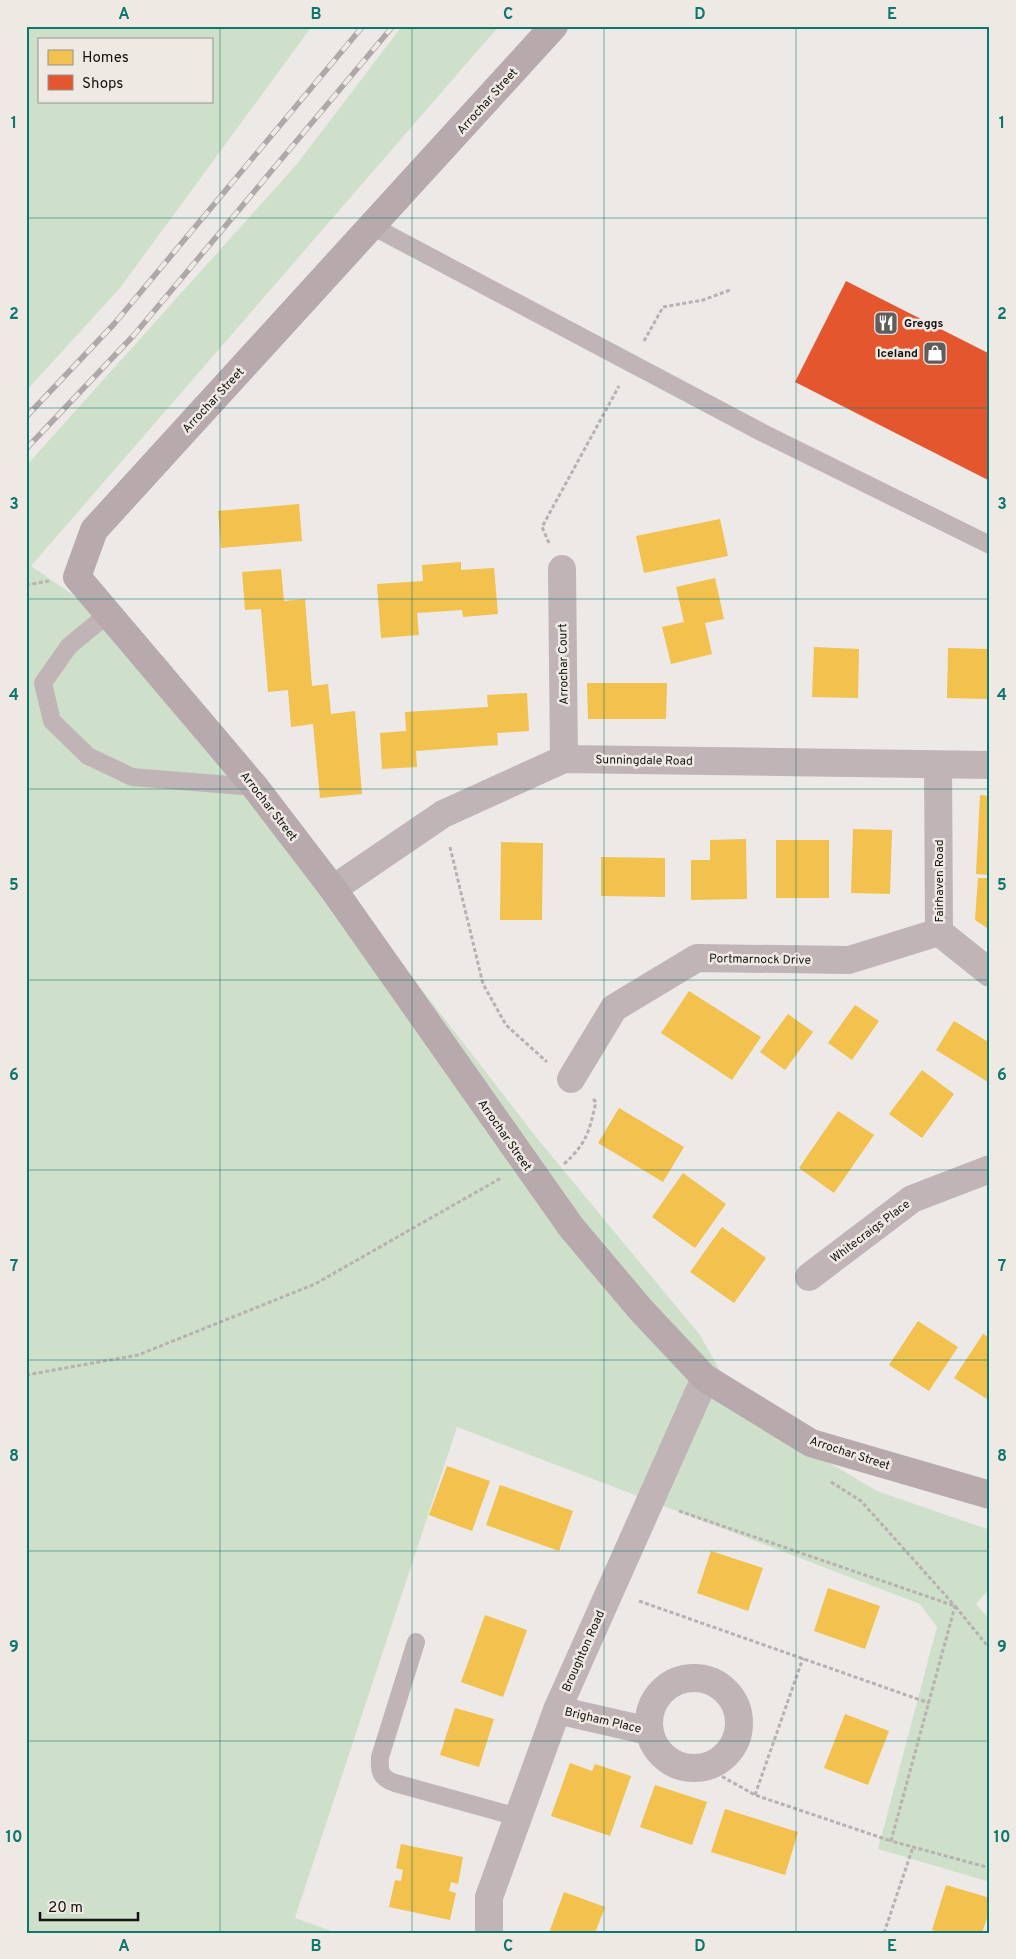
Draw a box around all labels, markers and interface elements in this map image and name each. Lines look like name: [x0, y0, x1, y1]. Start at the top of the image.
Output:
text: A: [118, 5, 130, 25]
text: B: [310, 5, 322, 25]
text: C: [503, 5, 513, 25]
text: D: [694, 5, 706, 25]
text: E: [887, 5, 897, 25]
legend: [38, 38, 212, 102]
text: Homes: [82, 49, 129, 68]
street label: Arrochar Street: [454, 65, 522, 138]
text: Shops: [82, 75, 123, 94]
text: 1: [11, 114, 17, 134]
text: 1: [999, 114, 1005, 134]
text: 2: [9, 305, 19, 325]
text: 2: [997, 305, 1007, 325]
restaurant icon: Greggs: [873, 310, 899, 336]
place label: Greggs: [904, 316, 944, 332]
shop icon: Iceland: [922, 340, 948, 366]
place label: Iceland: [877, 346, 918, 362]
street label: Arrochar Street: [179, 365, 248, 437]
text: 3: [9, 495, 19, 515]
text: 3: [997, 495, 1007, 515]
street label: Arrochar Court: [555, 623, 573, 705]
text: 4: [9, 686, 19, 706]
text: 4: [997, 686, 1007, 706]
street label: Sunningdale Road: [595, 752, 693, 770]
street label: Arrochar Street: [236, 769, 300, 845]
street label: Fairhaven Road: [932, 840, 948, 922]
text: 5: [9, 876, 19, 896]
text: 5: [997, 876, 1007, 896]
street label: Portmarnock Drive: [709, 951, 811, 969]
text: 6: [9, 1066, 19, 1086]
text: 6: [997, 1066, 1007, 1086]
street label: Arrochar Street: [474, 1097, 535, 1174]
street label: Whitecraigs Place: [828, 1197, 914, 1267]
text: 7: [10, 1257, 18, 1277]
text: 7: [998, 1257, 1006, 1277]
street label: Arrochar Street: [807, 1433, 892, 1475]
text: 8: [9, 1447, 19, 1467]
text: 8: [997, 1447, 1007, 1467]
street label: Broughton Road: [559, 1608, 609, 1695]
text: 9: [9, 1638, 19, 1658]
text: 9: [997, 1638, 1007, 1658]
street label: Brigham Place: [563, 1704, 643, 1738]
text: 10: [6, 1828, 22, 1848]
text: 10: [994, 1828, 1010, 1848]
scale bar: [40, 1889, 138, 1921]
text: 20 m: [48, 1899, 83, 1918]
text: A: [118, 1937, 130, 1957]
text: B: [310, 1937, 322, 1957]
text: C: [503, 1937, 513, 1957]
text: D: [694, 1937, 706, 1957]
text: E: [887, 1937, 897, 1957]

